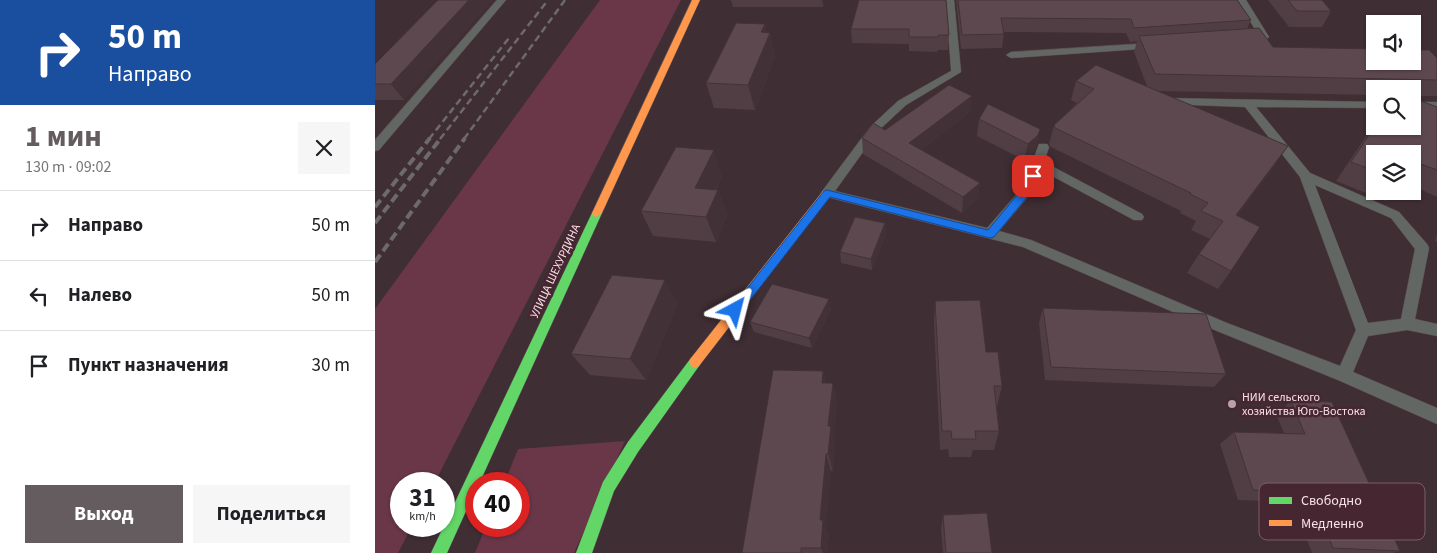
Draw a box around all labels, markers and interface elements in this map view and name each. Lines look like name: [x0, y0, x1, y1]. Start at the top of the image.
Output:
text: 50 m: [108, 12, 182, 62]
map controls: [1366, 15, 1421, 200]
button: sound: [1366, 15, 1421, 70]
icon: right: [25, 20, 90, 85]
text: Направо: [108, 58, 192, 90]
button: search: [1366, 80, 1421, 135]
text: 1 мин: [25, 115, 102, 158]
button: close: [298, 122, 350, 174]
button: layers: [1366, 145, 1421, 200]
pin: [1012, 155, 1054, 197]
text: 130 m · 09:02: [25, 156, 112, 178]
icon: arrive: [1019, 162, 1047, 190]
icon: right: [25, 212, 53, 240]
text: Направо: [68, 212, 143, 239]
text: 50 m: [312, 212, 350, 239]
street label: УЛИЦА ШЕХУРДИНА: [526, 221, 585, 321]
icon: left: [25, 282, 53, 310]
text: Налево: [68, 282, 132, 309]
text: 50 m: [312, 282, 350, 309]
position arrow: [708, 283, 760, 335]
icon: arrive: [25, 352, 53, 380]
text: Пункт назначения: [68, 352, 229, 379]
text: 30 m: [312, 352, 350, 379]
place label: НИИ сельского хозяйства Юго-Востока: [1242, 389, 1366, 420]
marker: НИИ сельского хозяйства Юго-Востока: [1226, 398, 1238, 410]
speed limit sign: 40: [465, 472, 530, 537]
text: 31: [409, 480, 436, 516]
legend: [1259, 483, 1425, 540]
button: Выход: [25, 485, 183, 543]
button: Поделиться: [193, 485, 350, 543]
text: Свободно: [1301, 491, 1362, 511]
text: km/h: [409, 508, 436, 525]
text: Медленно: [1301, 514, 1364, 534]

